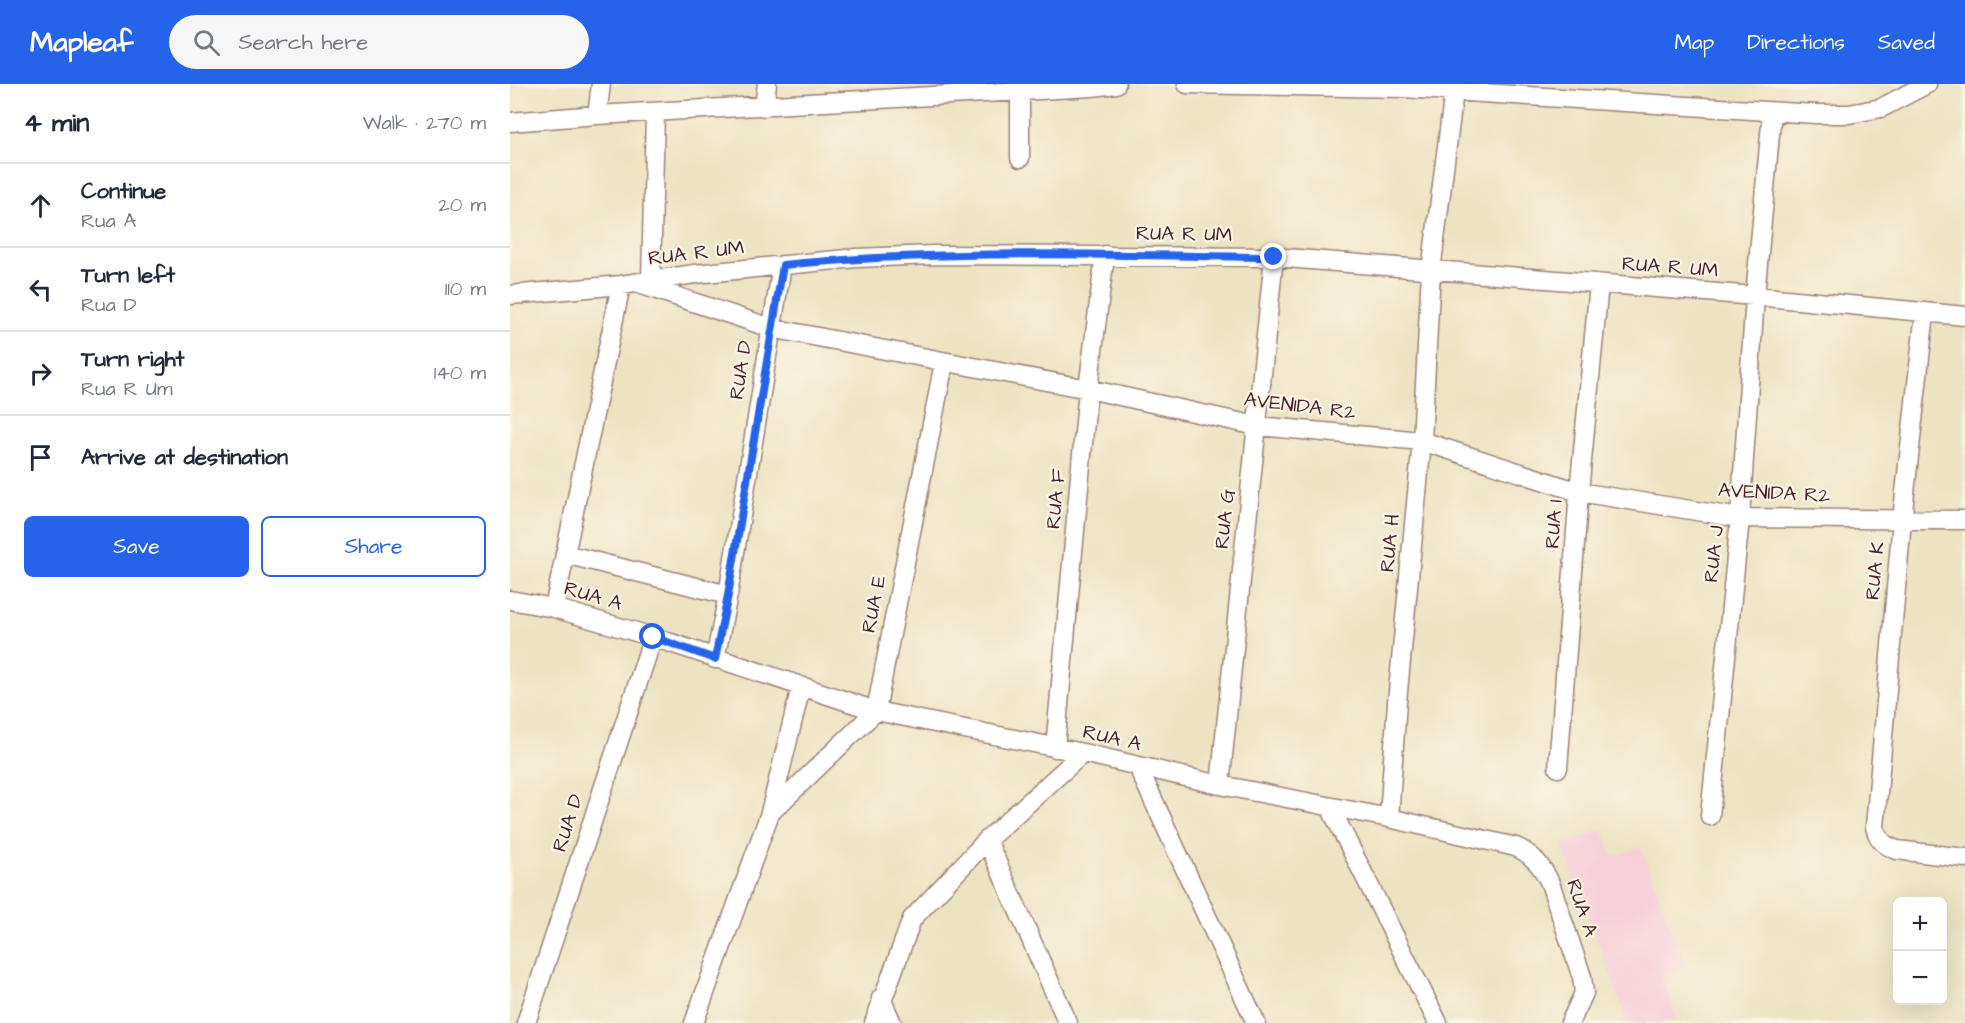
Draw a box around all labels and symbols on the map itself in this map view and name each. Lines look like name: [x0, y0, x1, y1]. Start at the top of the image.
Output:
street label: RUA R UM: [1136, 219, 1232, 249]
street label: RUA R UM: [646, 233, 746, 273]
route end: [1260, 243, 1286, 269]
street label: RUA R UM: [1621, 250, 1719, 284]
street label: RUA D: [723, 339, 759, 401]
street label: AVENIDA R2: [1243, 385, 1358, 427]
street label: RUA F: [1039, 468, 1073, 530]
street label: AVENIDA R2: [1717, 476, 1831, 510]
street label: RUA G: [1208, 487, 1242, 550]
street label: RUA I: [1538, 498, 1570, 550]
street label: RUA H: [1373, 512, 1407, 574]
street label: RUA J: [1697, 524, 1731, 584]
street label: RUA K: [1859, 541, 1891, 601]
street label: RUA E: [855, 573, 893, 635]
street label: RUA A: [561, 574, 625, 618]
route start: [639, 623, 665, 649]
street label: RUA A: [1080, 718, 1144, 758]
street label: RUA D: [546, 790, 590, 856]
street label: RUA A: [1559, 875, 1605, 941]

